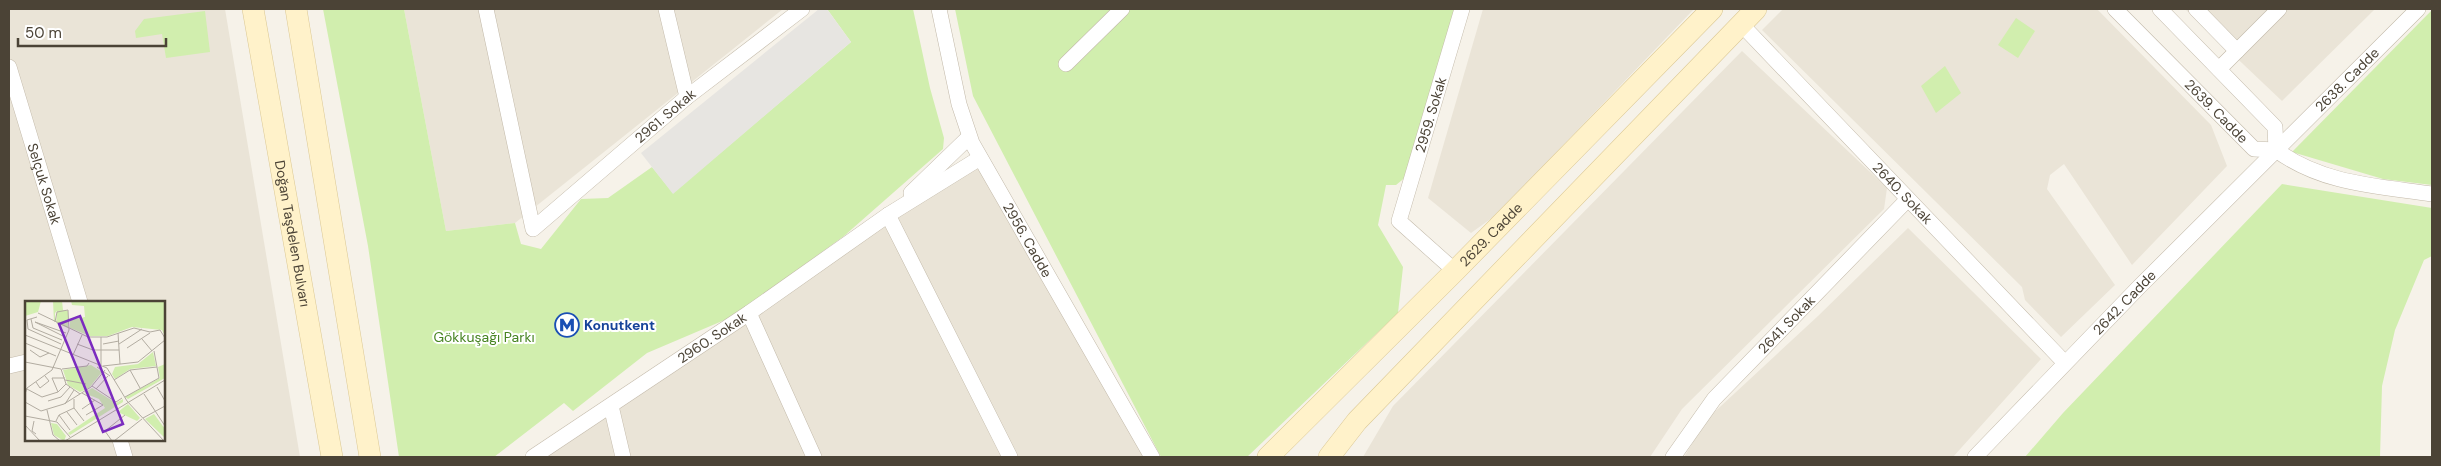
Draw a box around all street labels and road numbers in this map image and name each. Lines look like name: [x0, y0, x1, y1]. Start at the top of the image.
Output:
street label: 2638. Cadde: [2311, 44, 2383, 115]
street label: 2959. Sokak: [1411, 75, 1450, 155]
street label: 2639. Cadde: [2181, 75, 2252, 147]
street label: 2961. Sokak: [631, 85, 699, 147]
street label: Selçuk Sokak: [23, 141, 65, 227]
street label: 2640. Sokak: [1869, 158, 1936, 228]
street label: Doğan Taşdelen Bulvarı: [271, 159, 314, 308]
street label: 2956. Cadde: [999, 199, 1056, 281]
street label: 2629. Cadde: [1456, 199, 1526, 270]
street label: 2642. Cadde: [2089, 266, 2160, 338]
street label: 2641. Sokak: [1754, 291, 1819, 357]
street label: 2960. Sokak: [674, 308, 750, 367]

